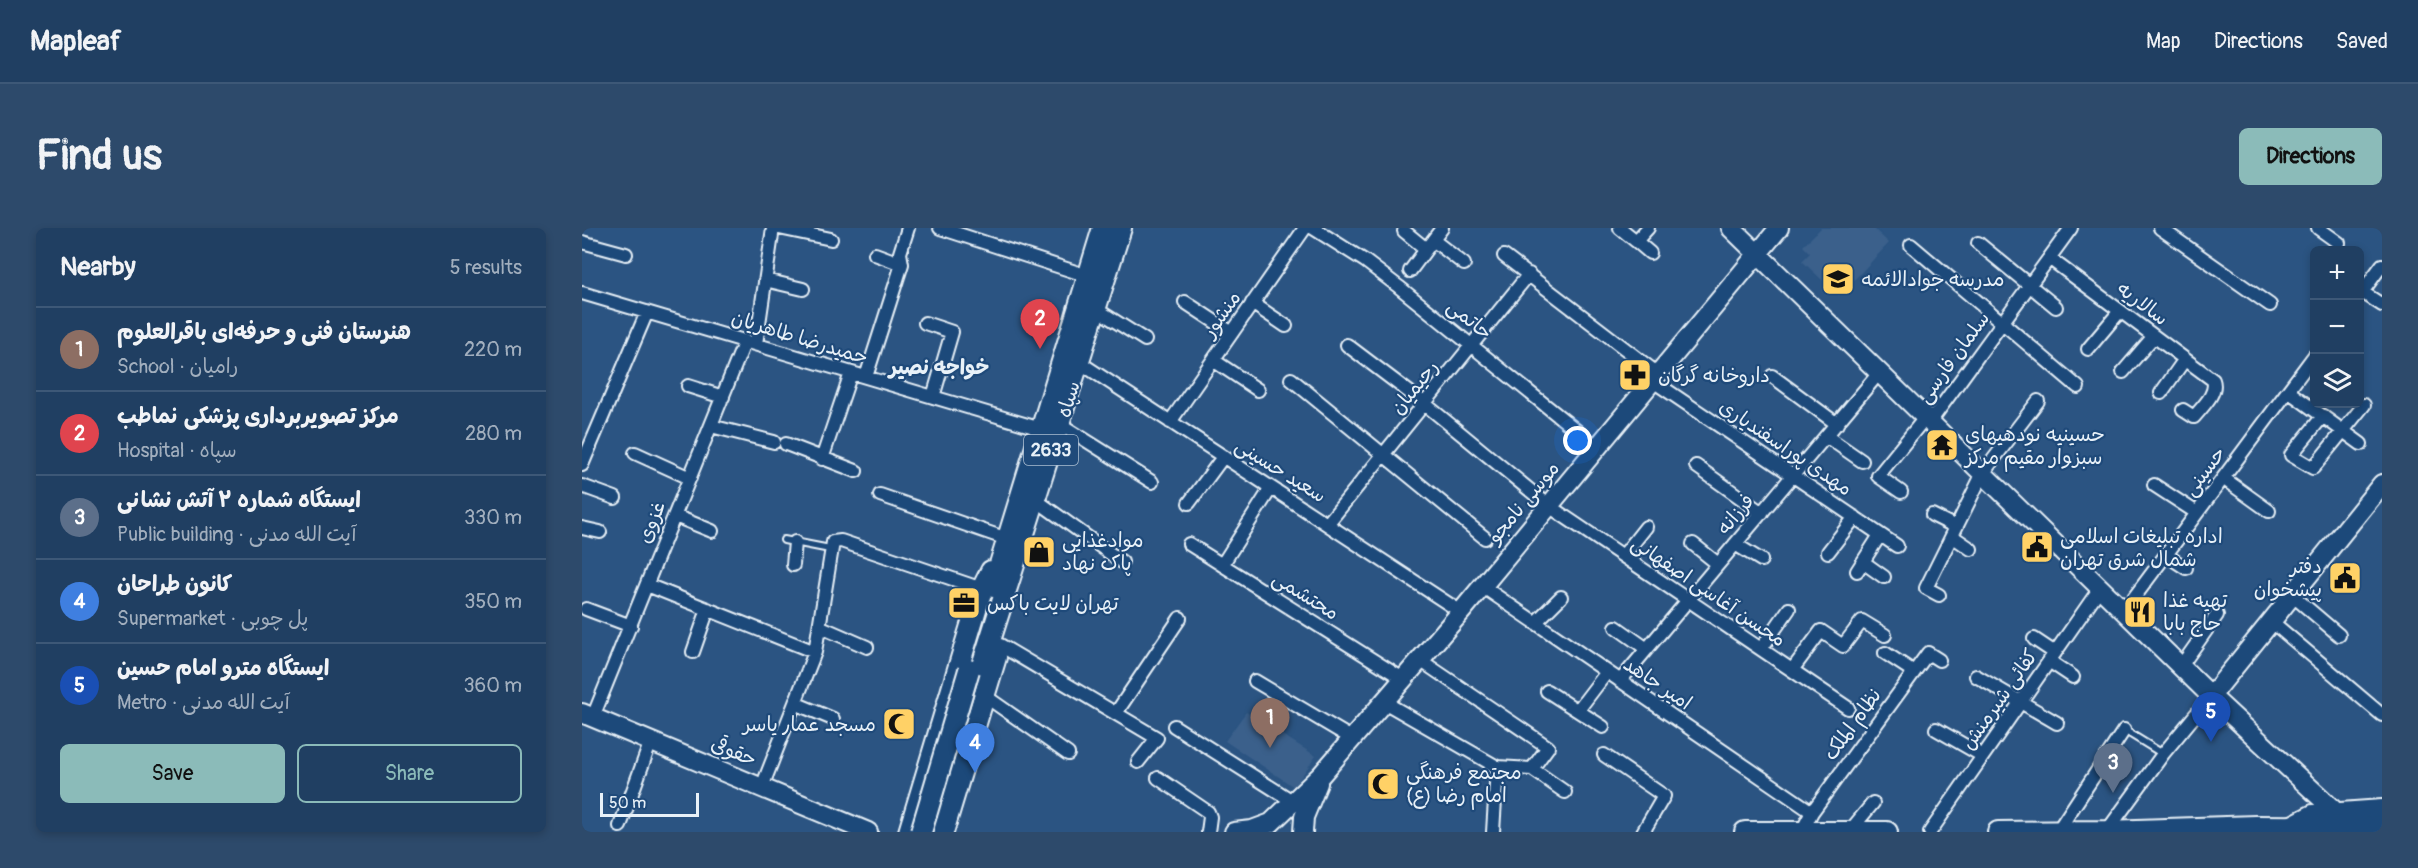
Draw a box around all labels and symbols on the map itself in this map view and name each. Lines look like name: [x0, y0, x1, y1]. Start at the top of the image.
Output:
school or university icon: مدرسه جوادالائمه: [1820, 261, 1856, 297]
place label: مدرسه جوادالائمه: [1861, 267, 2004, 292]
street label: سالاریه: [2112, 276, 2173, 331]
street label: منشور: [1195, 286, 1246, 344]
street label: حاتمی: [1442, 294, 1497, 345]
pin: 2: [1020, 300, 1060, 349]
street label: حمیدرضا طاهریان: [729, 305, 871, 370]
street label: سلمان فارسی: [1912, 306, 1995, 408]
district label: خواجه نصیر: [887, 354, 989, 381]
street label: رحیمیان: [1385, 355, 1444, 420]
pharmacy icon: داروخانه گرگان: [1617, 357, 1653, 393]
place label: داروخانه گرگان: [1658, 363, 1770, 388]
street label: سپاه: [1051, 378, 1086, 421]
street label: مهدی پوراسفندیاری: [1714, 394, 1857, 501]
place label: حسینیه نودهیهای سبزوار مقیم مرکز: [1963, 422, 2105, 472]
your location: [1563, 426, 1592, 455]
temple icon: حسینیه نودهیهای سبزوار مقیم مرکز: [1924, 427, 1960, 463]
street label: سعید حسینی: [1231, 433, 1331, 508]
road number: 2633: [1024, 435, 1078, 465]
street label: حسینی: [2178, 441, 2231, 501]
street label: موسی نامجو: [1481, 456, 1565, 550]
street label: فرزانه: [1711, 489, 1760, 540]
street label: غزوی: [632, 497, 671, 547]
place label: اداره تبلیغات اسلامی شمال شرق تهران: [2060, 524, 2223, 572]
place label: موادغذایی پاک نهاد: [1062, 528, 1144, 576]
public building icon: اداره تبلیغات اسلامی شمال شرق تهران: [2019, 529, 2055, 565]
street label: محسن آغاسی اصفهانی: [1627, 530, 1791, 652]
shop icon: موادغذایی پاک نهاد: [1021, 534, 1057, 570]
place label: دفتر پیشخوان: [2254, 554, 2322, 602]
public building icon: دفتر پیشخوان: [2327, 560, 2363, 596]
street label: محتشمی: [1268, 565, 1344, 626]
office icon: تهران لایت باکس: [946, 585, 982, 621]
place label: تهیه غذا حاج بابا: [2163, 588, 2227, 637]
place label: تهران لایت باکس: [987, 591, 1119, 616]
restaurant icon: تهیه غذا حاج بابا: [2122, 594, 2158, 630]
street label: کفائی شیرمنش: [1956, 644, 2043, 754]
street label: امیر جاهد: [1619, 651, 1697, 715]
street label: نظام الملک: [1818, 683, 1889, 766]
pin: 5: [2192, 692, 2230, 742]
pin: 1: [1250, 698, 1290, 748]
mosque icon: مسجد عمار یاسر: [881, 706, 917, 742]
place label: مسجد عمار یاسر: [741, 712, 876, 737]
pin: 4: [956, 724, 994, 773]
street label: حقوقی: [707, 730, 761, 772]
pin: 3: [2094, 744, 2132, 793]
place label: مجتمع فرهنگی امام رضا (ع): [1406, 760, 1522, 810]
mosque icon: مجتمع فرهنگی امام رضا (ع): [1365, 766, 1401, 802]
scale bar: [600, 790, 699, 818]

